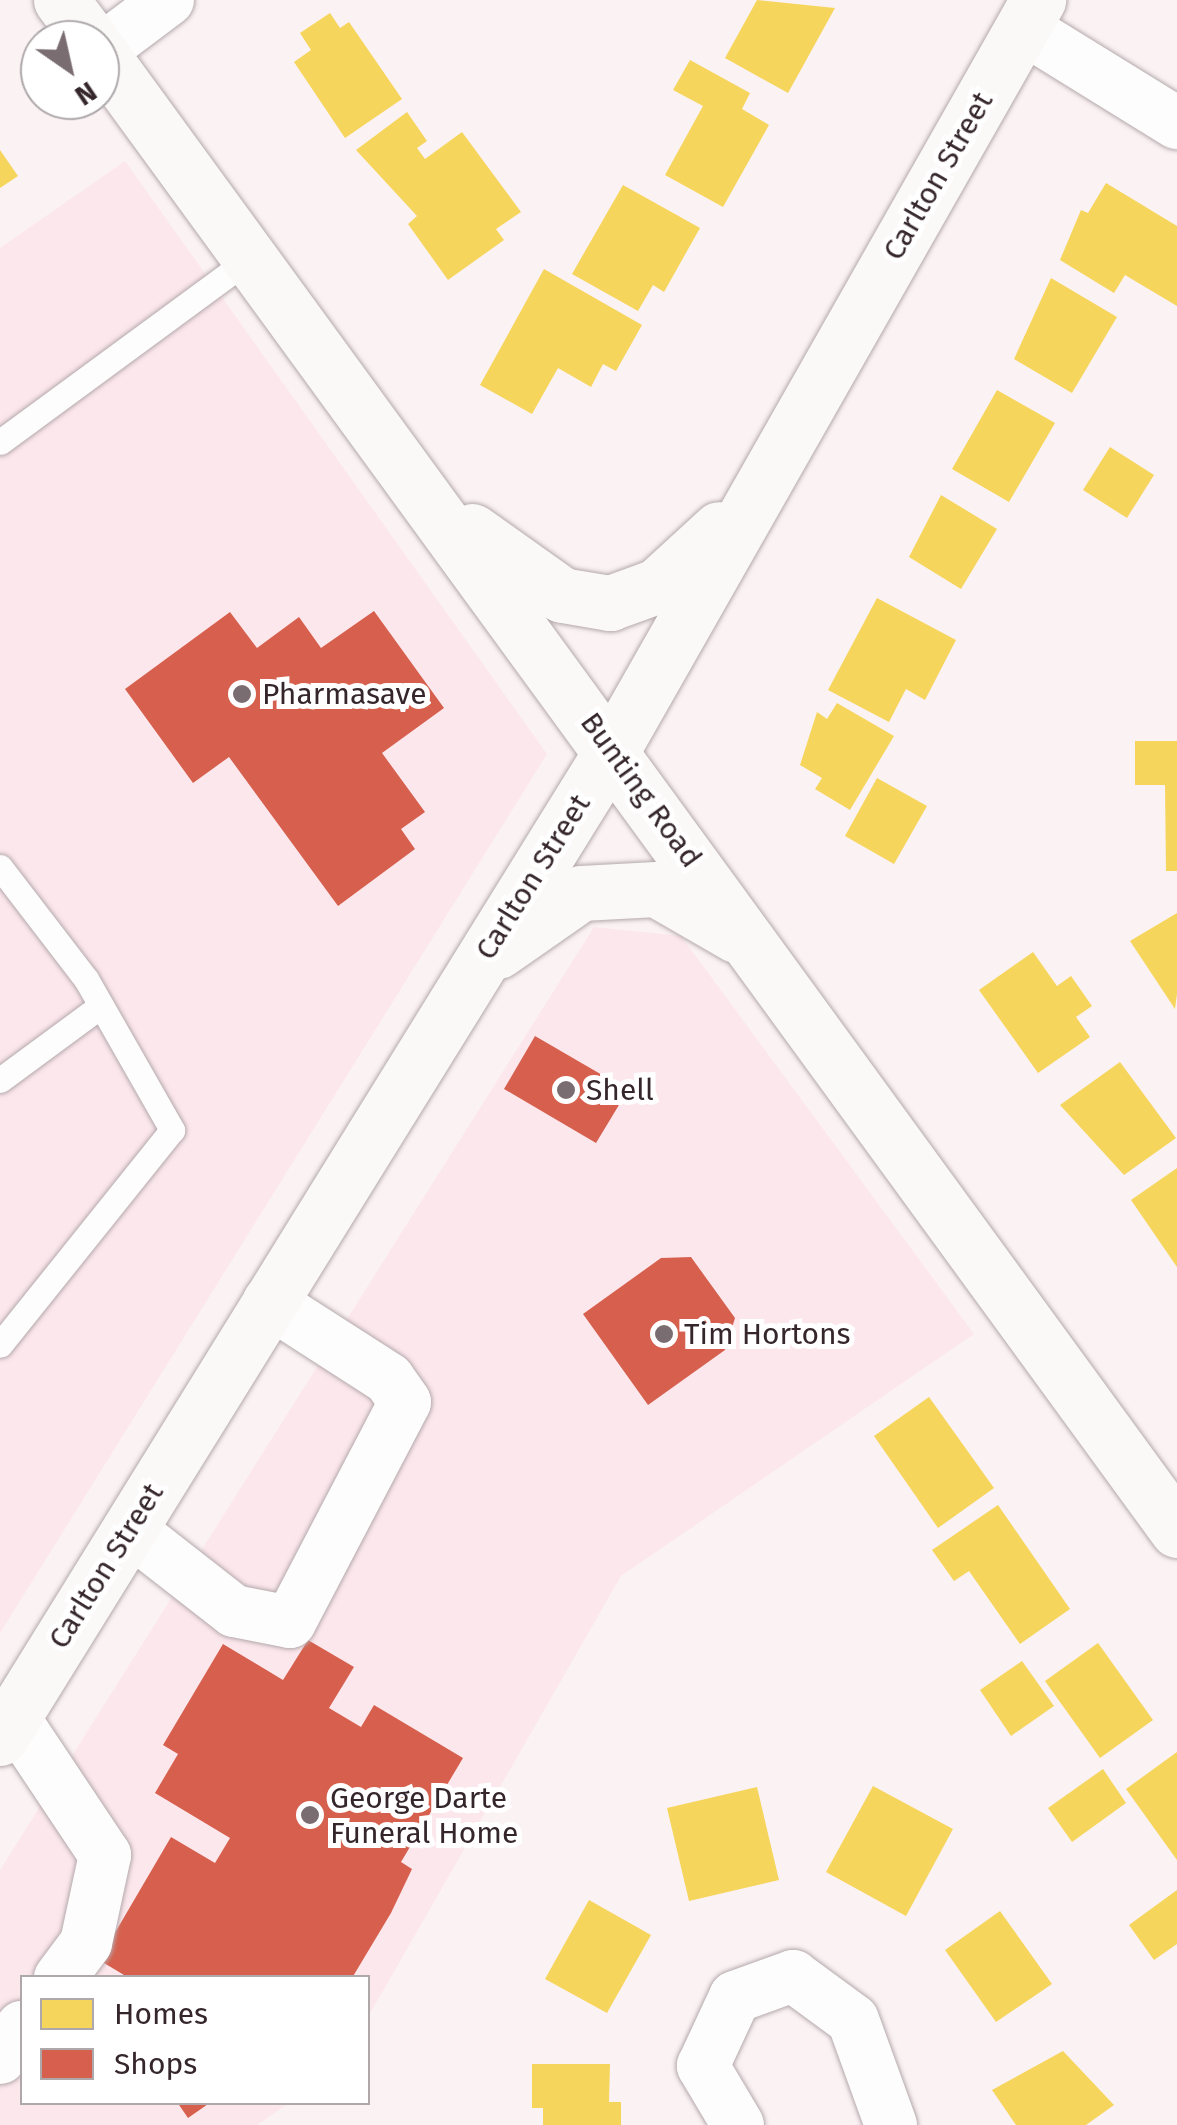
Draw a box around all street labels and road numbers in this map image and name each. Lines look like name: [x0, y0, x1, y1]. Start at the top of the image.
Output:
street label: Carlton Street: [875, 86, 1001, 266]
street label: Bunting Road: [573, 705, 709, 875]
street label: Carlton Street: [468, 788, 598, 966]
street label: Carlton Street: [41, 1477, 171, 1655]

